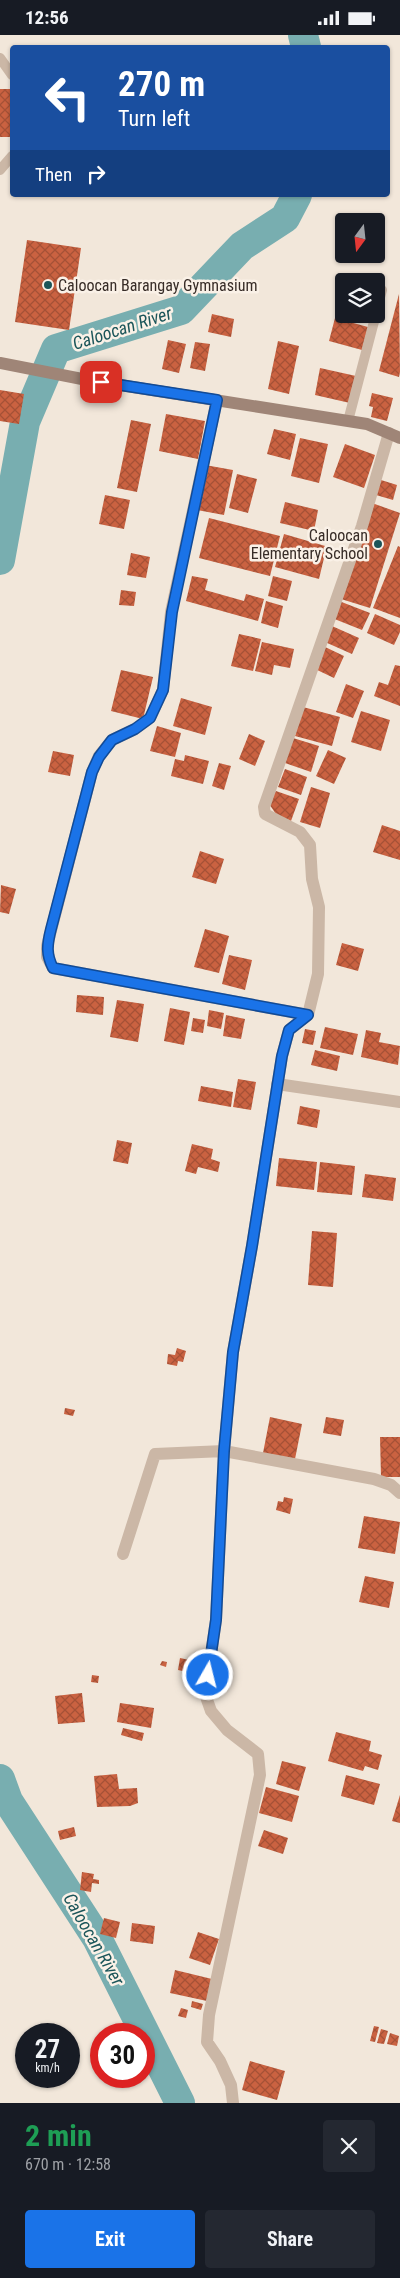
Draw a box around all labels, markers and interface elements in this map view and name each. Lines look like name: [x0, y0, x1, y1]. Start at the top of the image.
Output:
text: 12:56: [25, 6, 69, 29]
text: 270 m: [118, 64, 205, 105]
icon: left: [35, 65, 100, 130]
text: Turn left: [118, 106, 190, 131]
icon: right: [82, 160, 110, 188]
text: Then: [35, 163, 72, 186]
north arrow: [335, 213, 385, 263]
map controls: [335, 213, 385, 323]
button: layers: [335, 273, 385, 323]
place label: Caloocan Barangay Gymnasium: [58, 276, 257, 295]
marker: Caloocan Barangay Gymnasium: [42, 279, 54, 291]
water label: Caloocan River: [70, 302, 175, 354]
pin: [80, 361, 122, 403]
icon: arrive: [87, 368, 115, 396]
place label: Caloocan Elementary School: [251, 526, 368, 563]
marker: Caloocan Elementary School: [372, 538, 384, 550]
position arrow: [181, 1648, 233, 1700]
water label: Caloocan River: [59, 1889, 129, 1989]
speed limit sign: 30: [90, 2023, 155, 2088]
text: 27: [35, 2035, 60, 2064]
text: km/h: [35, 2061, 60, 2075]
text: 2 min: [25, 2118, 92, 2153]
button: close: [323, 2120, 375, 2172]
text: 670 m · 12:58: [25, 2155, 111, 2174]
button: Exit: [25, 2210, 195, 2268]
button: Share: [205, 2210, 375, 2268]

